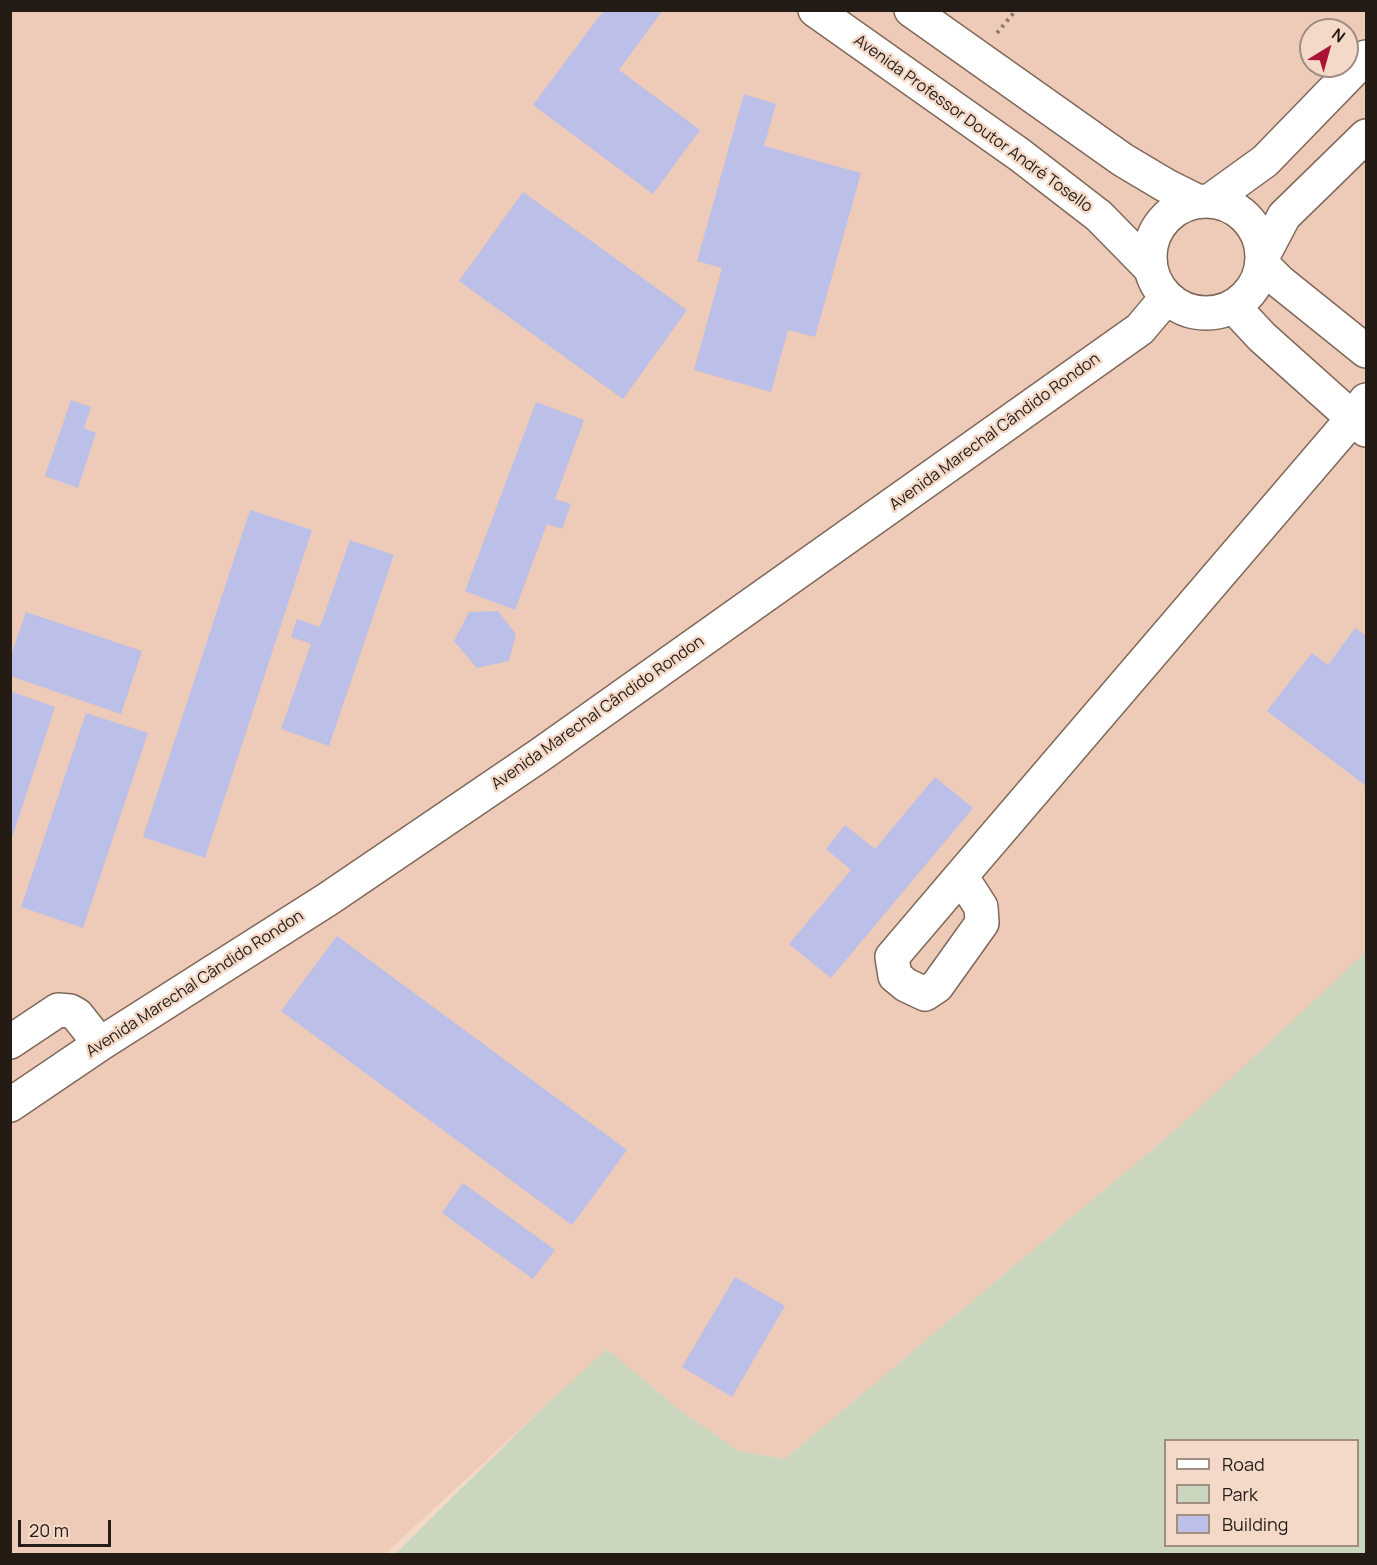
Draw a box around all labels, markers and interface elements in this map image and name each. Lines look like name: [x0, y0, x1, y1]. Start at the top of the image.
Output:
north arrow: [1299, 18, 1359, 78]
text: N: [1327, 23, 1350, 47]
street label: Avenida Professor Doutor André Tosello: [850, 31, 1096, 217]
street label: Avenida Marechal Cândido Rondon: [886, 349, 1104, 515]
street label: Avenida Marechal Cândido Rondon: [488, 632, 708, 794]
street label: Avenida Marechal Cândido Rondon: [83, 906, 307, 1062]
legend: [1164, 1439, 1359, 1547]
text: Road: [1222, 1452, 1265, 1476]
text: Park: [1222, 1482, 1258, 1506]
scale bar: [21, 1508, 114, 1546]
text: Building: [1222, 1512, 1288, 1536]
text: 20 m: [29, 1518, 69, 1542]

